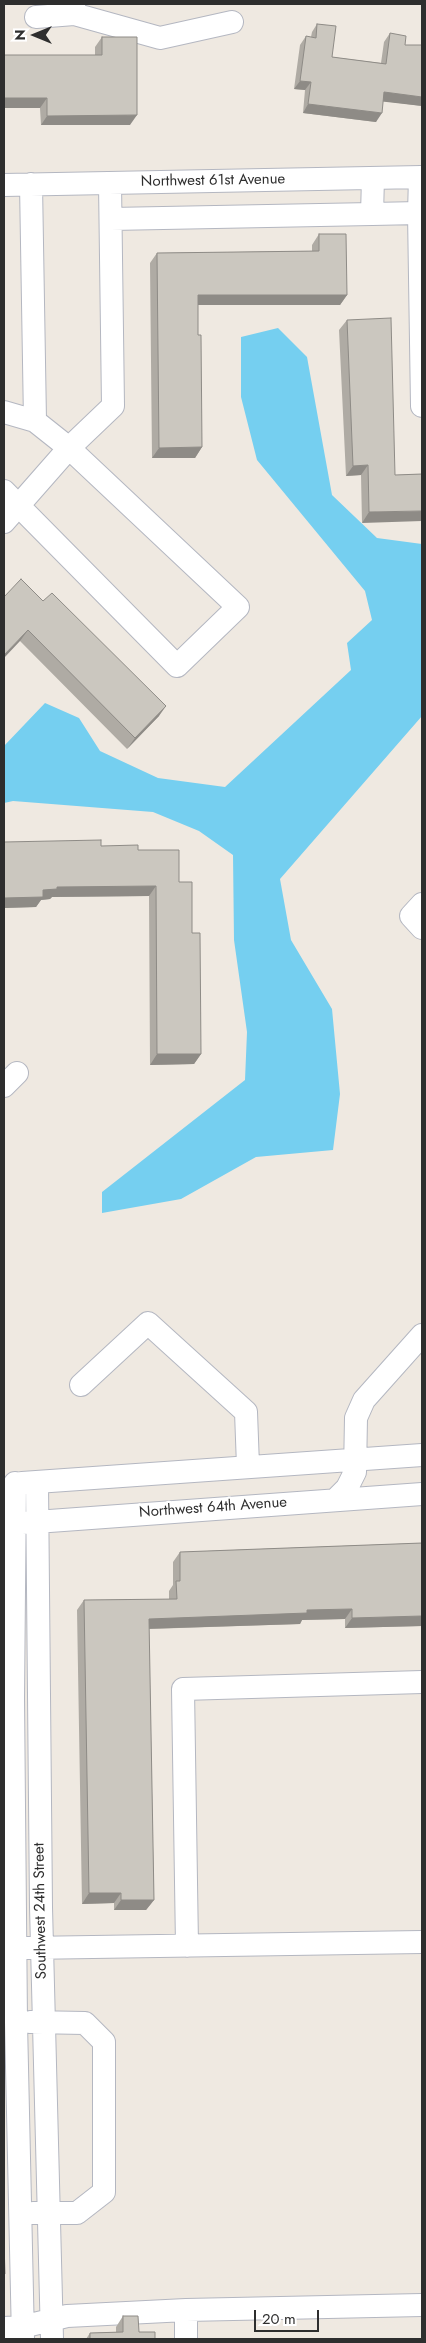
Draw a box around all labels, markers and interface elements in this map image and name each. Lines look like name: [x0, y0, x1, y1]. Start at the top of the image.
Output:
north arrow: [10, 10, 60, 60]
text: N: [10, 29, 30, 41]
street label: Northwest 61st Avenue: [141, 171, 285, 191]
street label: Northwest 64th Avenue: [138, 1494, 288, 1522]
street label: Southwest 24th Street: [31, 1843, 51, 1979]
scale bar: [256, 2300, 321, 2332]
text: 20 m: [262, 2308, 296, 2330]

